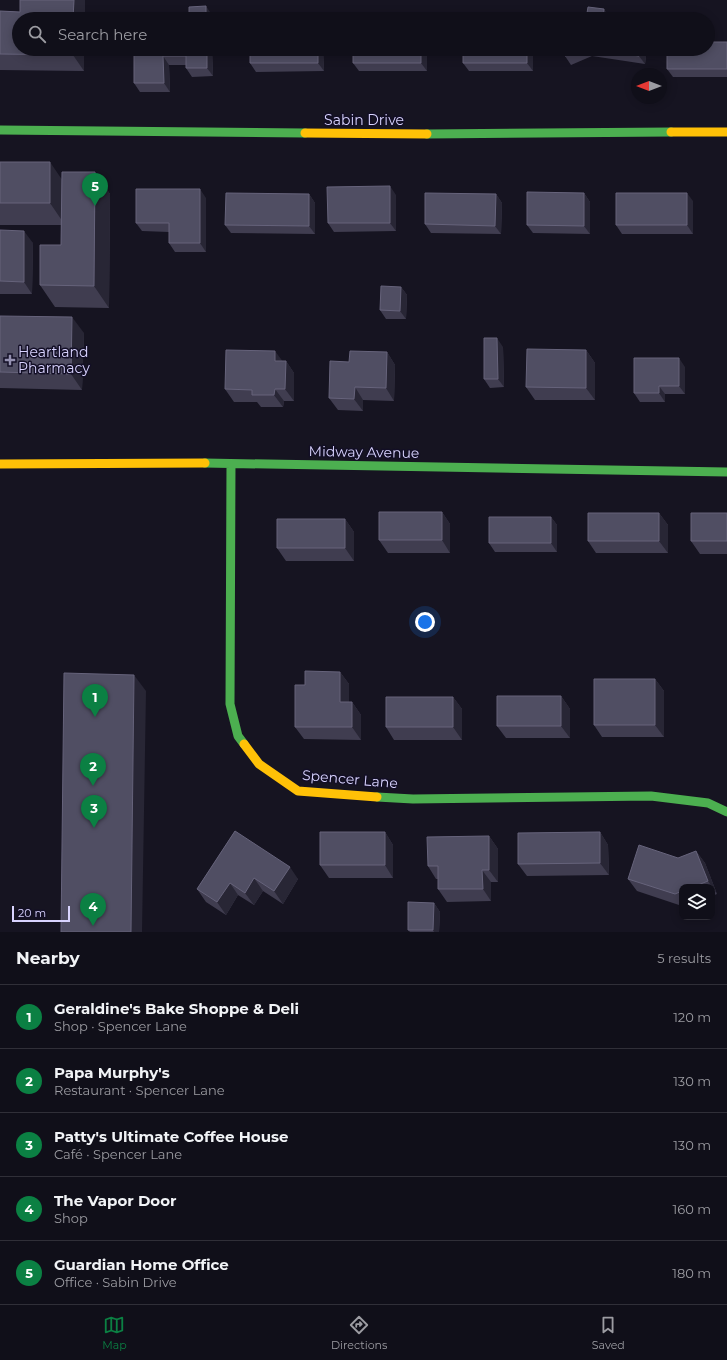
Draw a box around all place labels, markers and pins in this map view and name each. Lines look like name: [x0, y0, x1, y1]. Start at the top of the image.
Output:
pin: 5: [82, 173, 108, 206]
place label: Heartland Pharmacy: [18, 343, 90, 377]
marker: Heartland Pharmacy: [5, 355, 15, 365]
pin: 1: [82, 684, 108, 717]
pin: 2: [80, 753, 106, 786]
pin: 3: [81, 795, 107, 828]
pin: 4: [80, 893, 106, 926]

